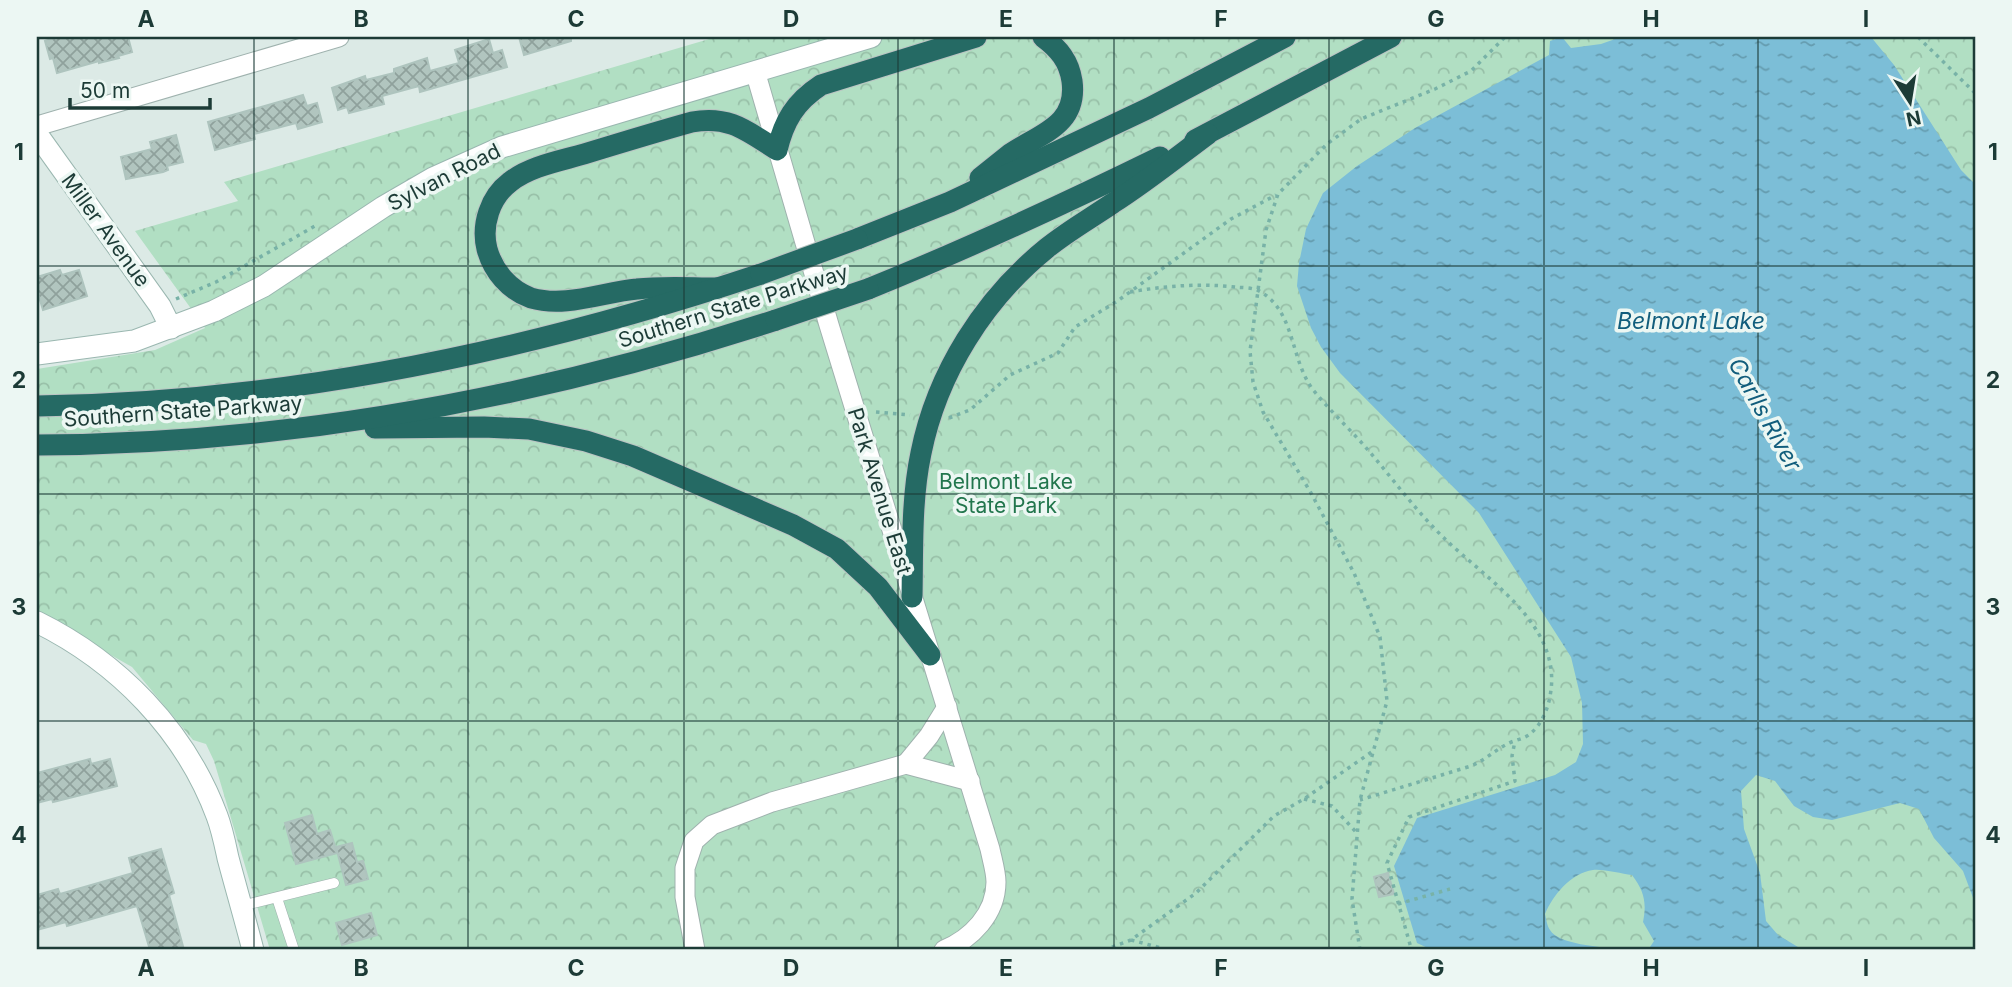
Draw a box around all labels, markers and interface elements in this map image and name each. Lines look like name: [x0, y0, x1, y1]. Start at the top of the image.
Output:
text: A: [137, 5, 155, 33]
text: B: [353, 5, 369, 33]
text: C: [567, 5, 585, 33]
text: D: [783, 5, 799, 33]
text: E: [999, 5, 1013, 33]
text: F: [1214, 5, 1228, 33]
text: G: [1427, 5, 1445, 33]
text: H: [1642, 5, 1660, 33]
text: I: [1863, 5, 1869, 33]
scale bar: [70, 66, 210, 110]
north arrow: [1876, 66, 1946, 136]
text: 50 m: [80, 78, 130, 103]
text: N: [1904, 105, 1923, 131]
text: 1: [14, 138, 24, 166]
street label: Sylvan Road: [384, 138, 504, 216]
text: 1: [1988, 138, 1998, 166]
street label: Miller Avenue: [56, 168, 156, 292]
street label: Southern State Parkway: [615, 259, 851, 353]
water label: Belmont Lake: [1617, 307, 1765, 335]
water label: Carlls River: [1723, 353, 1808, 476]
text: 2: [12, 366, 26, 394]
text: 2: [1986, 366, 2000, 394]
street label: Southern State Parkway: [63, 390, 303, 432]
street label: Park Avenue East: [843, 405, 917, 577]
park label: Belmont Lake State Park: [939, 469, 1073, 518]
text: 3: [12, 593, 26, 621]
text: 3: [1986, 593, 2000, 621]
text: 4: [11, 821, 27, 849]
text: 4: [1985, 821, 2001, 849]
text: A: [137, 954, 155, 982]
text: B: [353, 954, 369, 982]
text: C: [567, 954, 585, 982]
text: D: [783, 954, 799, 982]
text: E: [999, 954, 1013, 982]
text: F: [1214, 954, 1228, 982]
text: G: [1427, 954, 1445, 982]
text: H: [1642, 954, 1660, 982]
text: I: [1863, 954, 1869, 982]

